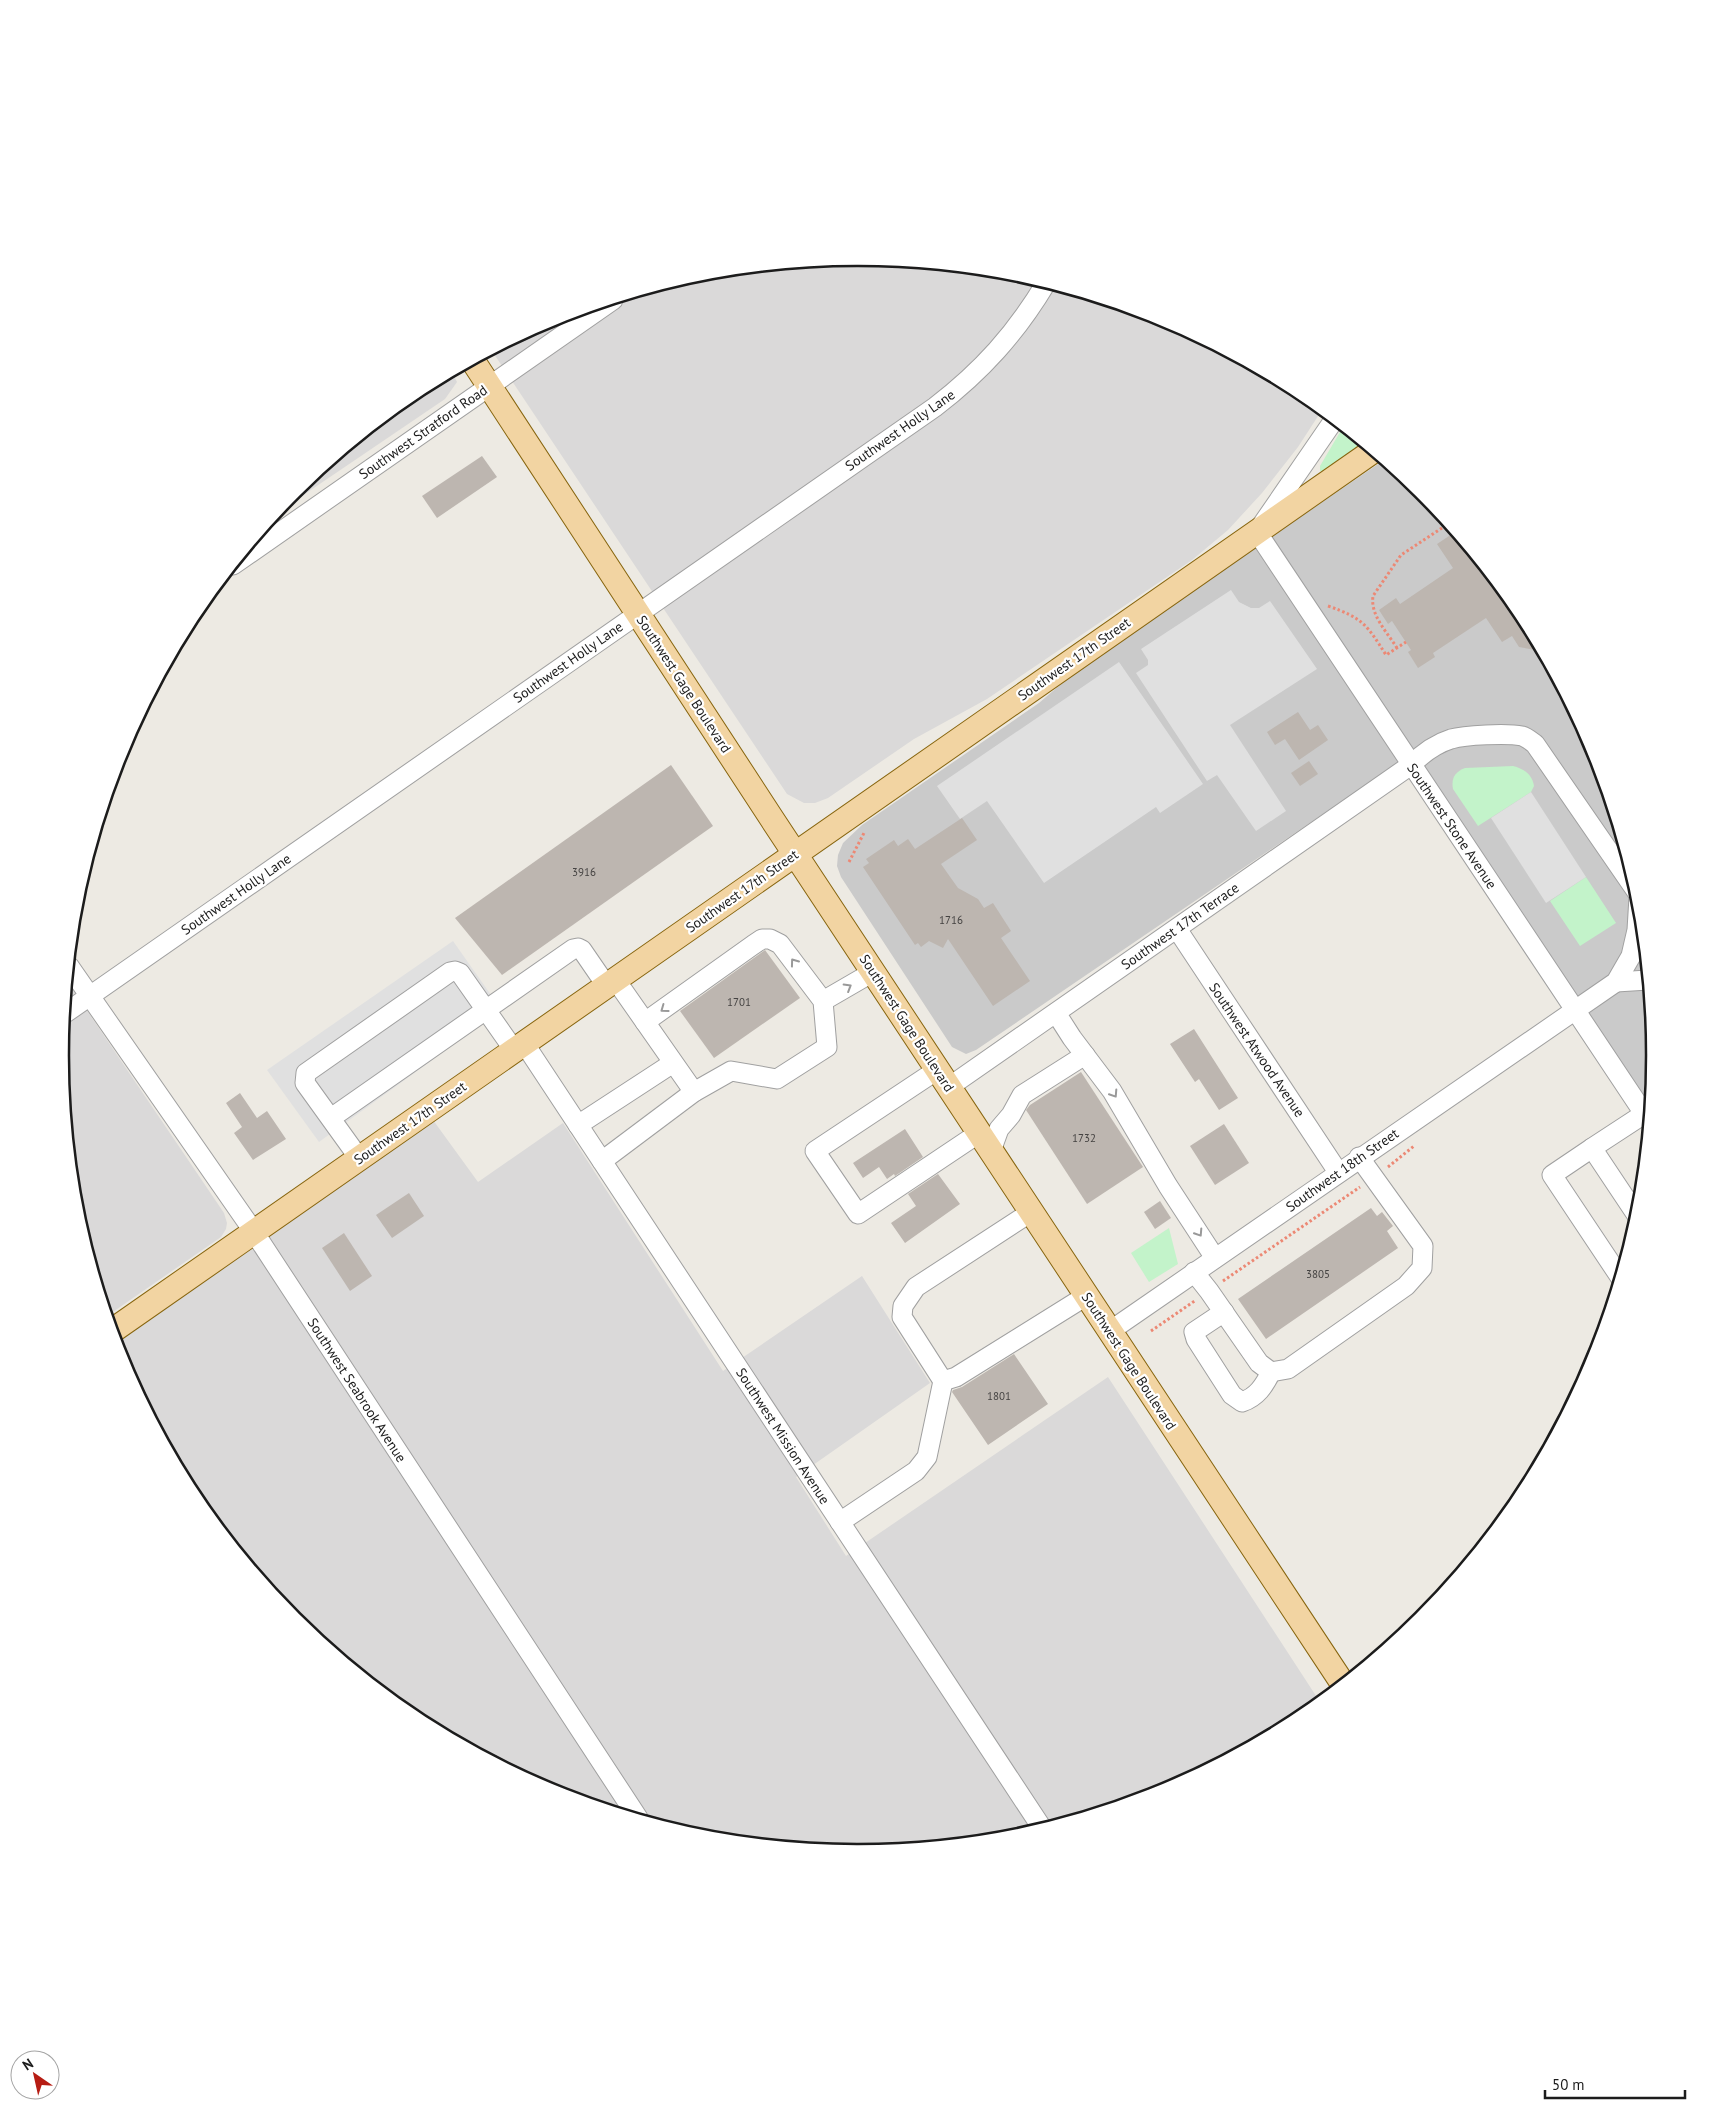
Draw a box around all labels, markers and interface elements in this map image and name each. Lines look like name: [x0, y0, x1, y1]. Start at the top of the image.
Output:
street label: Southwest Stratford Road: [355, 381, 491, 483]
street label: Southwest Holly Lane: [842, 385, 958, 475]
street label: Southwest Gage Boulevard: [633, 612, 735, 756]
street label: Southwest 17th Street: [1014, 613, 1134, 705]
street label: Southwest Holly Lane: [510, 617, 626, 707]
street label: Southwest Stone Avenue: [1403, 760, 1501, 892]
street label: Southwest 17th Street: [682, 845, 802, 937]
street label: Southwest Holly Lane: [178, 849, 294, 939]
house number: 3916: [572, 865, 596, 879]
street label: Southwest 17th Terrace: [1118, 879, 1242, 973]
house number: 1716: [939, 913, 963, 927]
street label: Southwest Gage Boulevard: [856, 951, 958, 1095]
one-way arrow: [791, 958, 800, 967]
street label: Southwest Atwood Avenue: [1205, 979, 1309, 1121]
one-way arrow: [842, 983, 851, 993]
house number: 1701: [727, 995, 751, 1009]
one-way arrow: [660, 1003, 669, 1012]
street label: Southwest 17th Street: [350, 1077, 470, 1169]
one-way arrow: [1108, 1089, 1117, 1098]
street label: Southwest 18th Street: [1282, 1124, 1402, 1216]
house number: 1732: [1072, 1131, 1096, 1145]
one-way arrow: [1192, 1228, 1202, 1237]
house number: 3805: [1306, 1267, 1330, 1281]
street label: Southwest Gage Boulevard: [1078, 1289, 1180, 1433]
street label: Southwest Seabrook Avenue: [304, 1314, 410, 1466]
street label: Southwest Mission Avenue: [732, 1364, 834, 1508]
house number: 1801: [987, 1389, 1011, 1403]
north arrow: [10, 2050, 60, 2100]
text: N: [19, 2054, 37, 2074]
scale bar: [1545, 2068, 1685, 2100]
text: 50 m: [1552, 2075, 1585, 2094]

